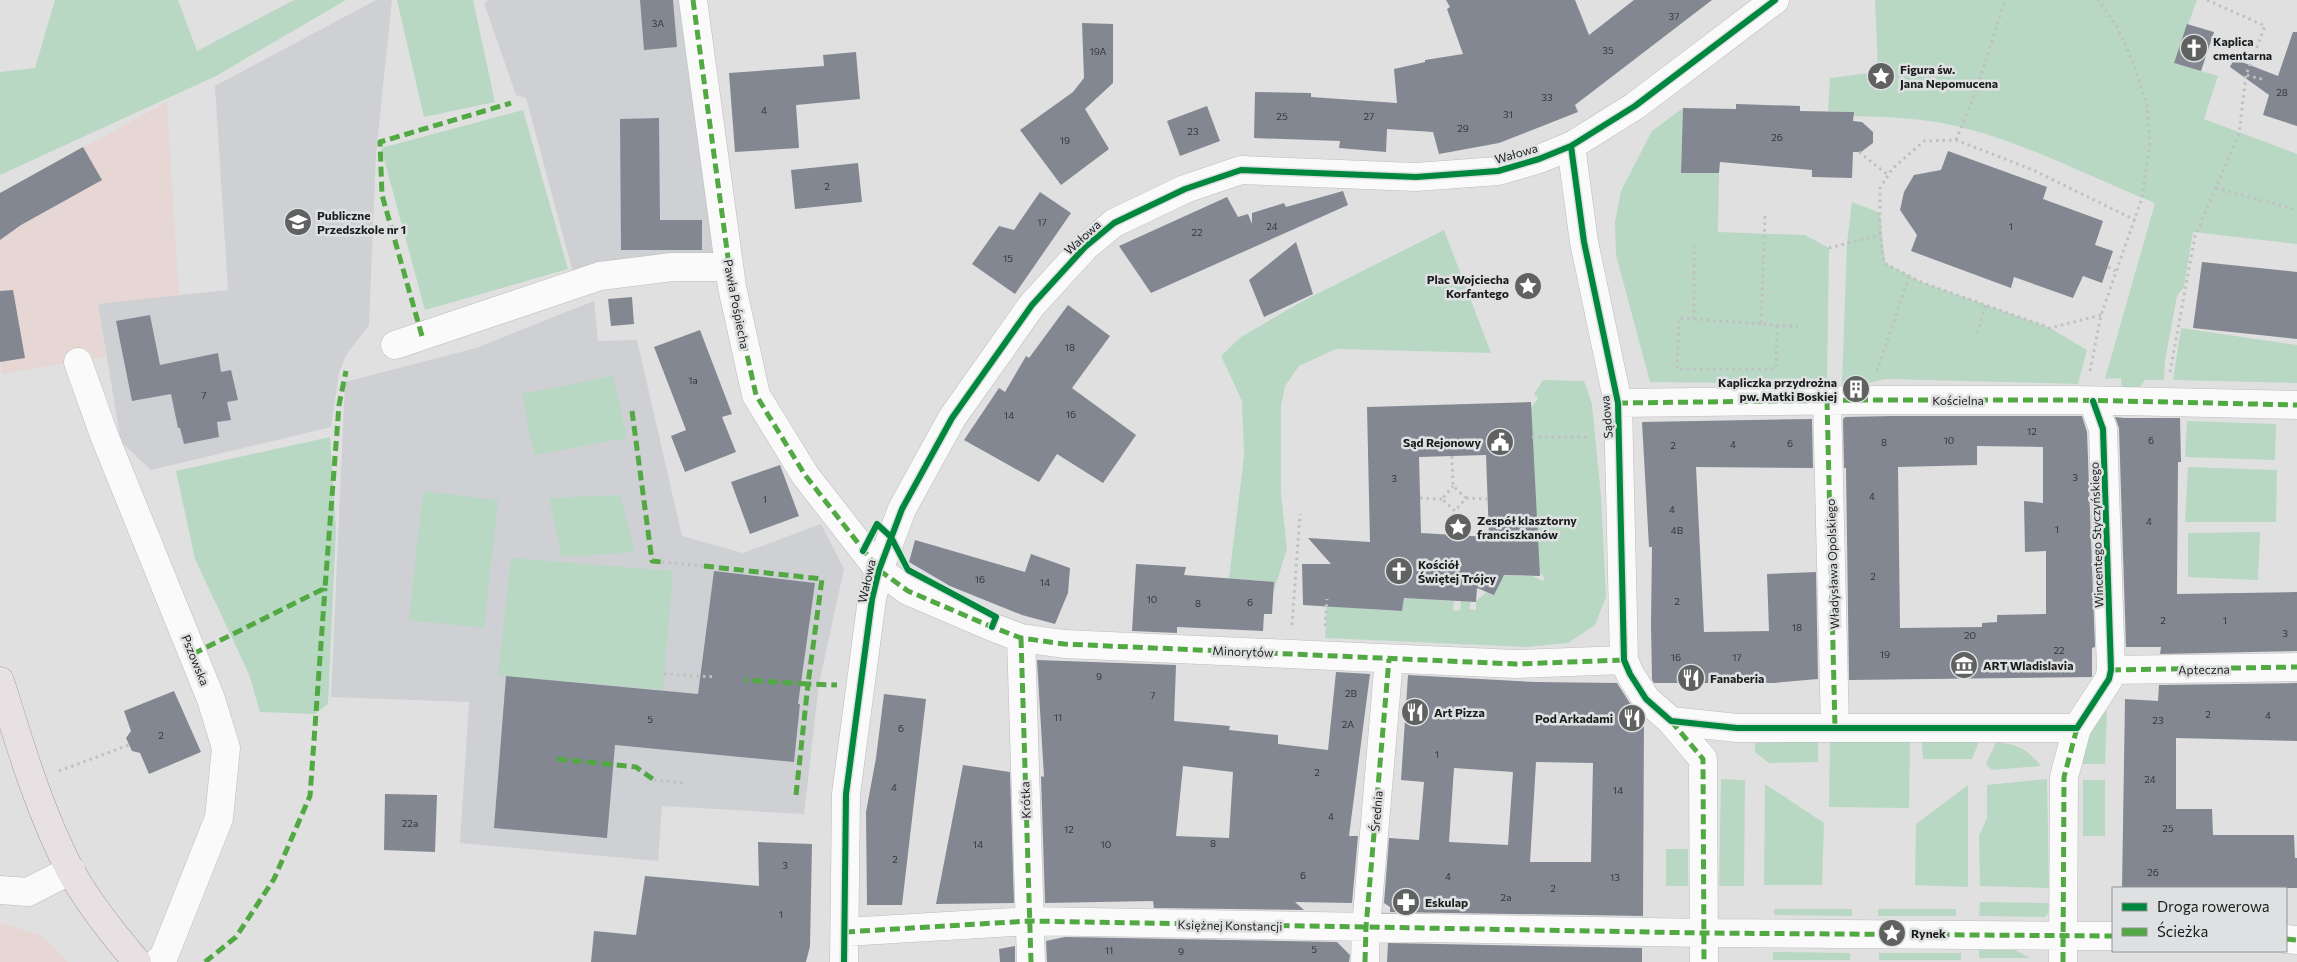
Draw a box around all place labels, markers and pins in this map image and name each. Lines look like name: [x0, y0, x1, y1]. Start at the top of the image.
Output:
church icon: Kaplica cmentarna: [2179, 33, 2209, 63]
place label: Kaplica cmentarna: [2213, 34, 2272, 62]
place icon: Figura św. Jana Nepomucena: [1866, 61, 1896, 91]
place label: Figura św. Jana Nepomucena: [1900, 62, 1998, 91]
school or university icon: Publiczne Przedszkole nr 1: [283, 207, 313, 237]
place label: Publiczne Przedszkole nr 1: [317, 208, 406, 236]
place icon: Plac Wojciecha Korfantego: [1513, 271, 1543, 301]
place label: Plac Wojciecha Korfantego: [1427, 272, 1509, 300]
building icon: Kapliczka przydrożna pw. Matki Boskiej: [1841, 374, 1871, 404]
place label: Kapliczka przydrożna pw. Matki Boskiej: [1718, 375, 1837, 403]
public building icon: Sąd Rejonowy: [1485, 427, 1515, 457]
place label: Sąd Rejonowy: [1403, 435, 1481, 449]
place icon: Zespół klasztorny franciszkanów: [1443, 512, 1473, 542]
place label: Zespół klasztorny franciszkanów: [1477, 513, 1577, 541]
church icon: Kościół Świętej Trójcy: [1384, 556, 1414, 586]
place label: Kościół Świętej Trójcy: [1418, 557, 1497, 585]
museum icon: ART Wladislavia: [1949, 650, 1979, 680]
place label: ART Wladislavia: [1983, 658, 2073, 672]
restaurant icon: Fanaberia: [1676, 663, 1706, 693]
place label: Fanaberia: [1710, 671, 1764, 685]
restaurant icon: Art Pizza: [1400, 697, 1430, 727]
restaurant icon: Pod Arkadami: [1617, 703, 1647, 733]
place label: Art Pizza: [1434, 705, 1485, 719]
place label: Pod Arkadami: [1535, 711, 1613, 725]
pharmacy icon: Eskulap: [1391, 887, 1421, 917]
place label: Eskulap: [1425, 895, 1468, 909]
place icon: Rynek: [1877, 918, 1907, 948]
place label: Rynek: [1911, 926, 1946, 940]

